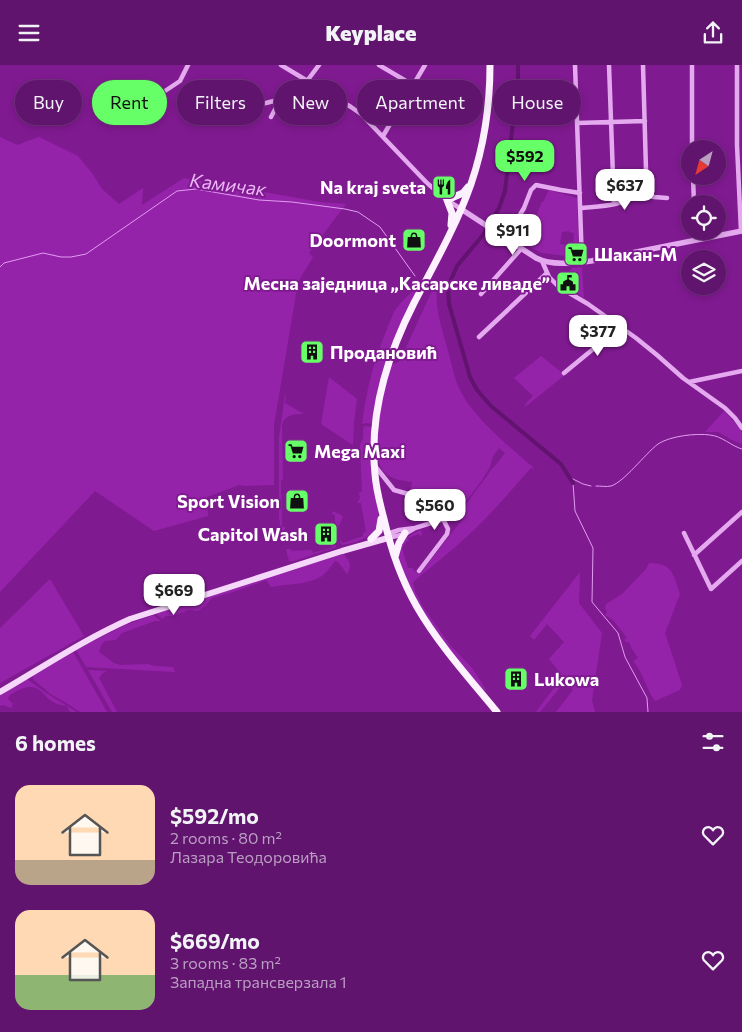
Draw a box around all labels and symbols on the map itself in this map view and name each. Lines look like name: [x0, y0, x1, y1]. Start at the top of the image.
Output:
pin: $592: [495, 139, 555, 182]
north arrow: [681, 140, 726, 185]
water label: Камичак: [188, 168, 269, 200]
pin: $637: [595, 169, 655, 211]
restaurant icon: Na kraj sveta: [431, 174, 457, 200]
place label: Na kraj sveta: [320, 176, 426, 198]
pin: $911: [483, 213, 543, 256]
shop icon: Doormont: [401, 227, 427, 253]
place label: Doormont: [309, 229, 396, 251]
supermarket icon: Шакан-М: [563, 241, 589, 267]
place label: Шакан-М: [594, 243, 677, 265]
public building icon: Месна заједница „Касарске ливаде”: [555, 270, 581, 296]
place label: Месна заједница „Касарске ливаде”: [243, 272, 550, 294]
pin: $377: [568, 315, 628, 357]
building icon: Продановић: [299, 339, 325, 365]
place label: Продановић: [330, 341, 437, 363]
supermarket icon: Mega Maxi: [283, 438, 309, 464]
place label: Mega Maxi: [314, 440, 405, 462]
shop icon: Sport Vision: [284, 488, 310, 514]
pin: $560: [405, 489, 465, 531]
place label: Sport Vision: [177, 490, 280, 512]
building icon: Capitol Wash: [313, 521, 339, 547]
place label: Capitol Wash: [198, 523, 308, 545]
pin: $669: [144, 573, 204, 616]
building icon: Lukowa: [503, 666, 529, 692]
place label: Lukowa: [534, 668, 599, 690]

